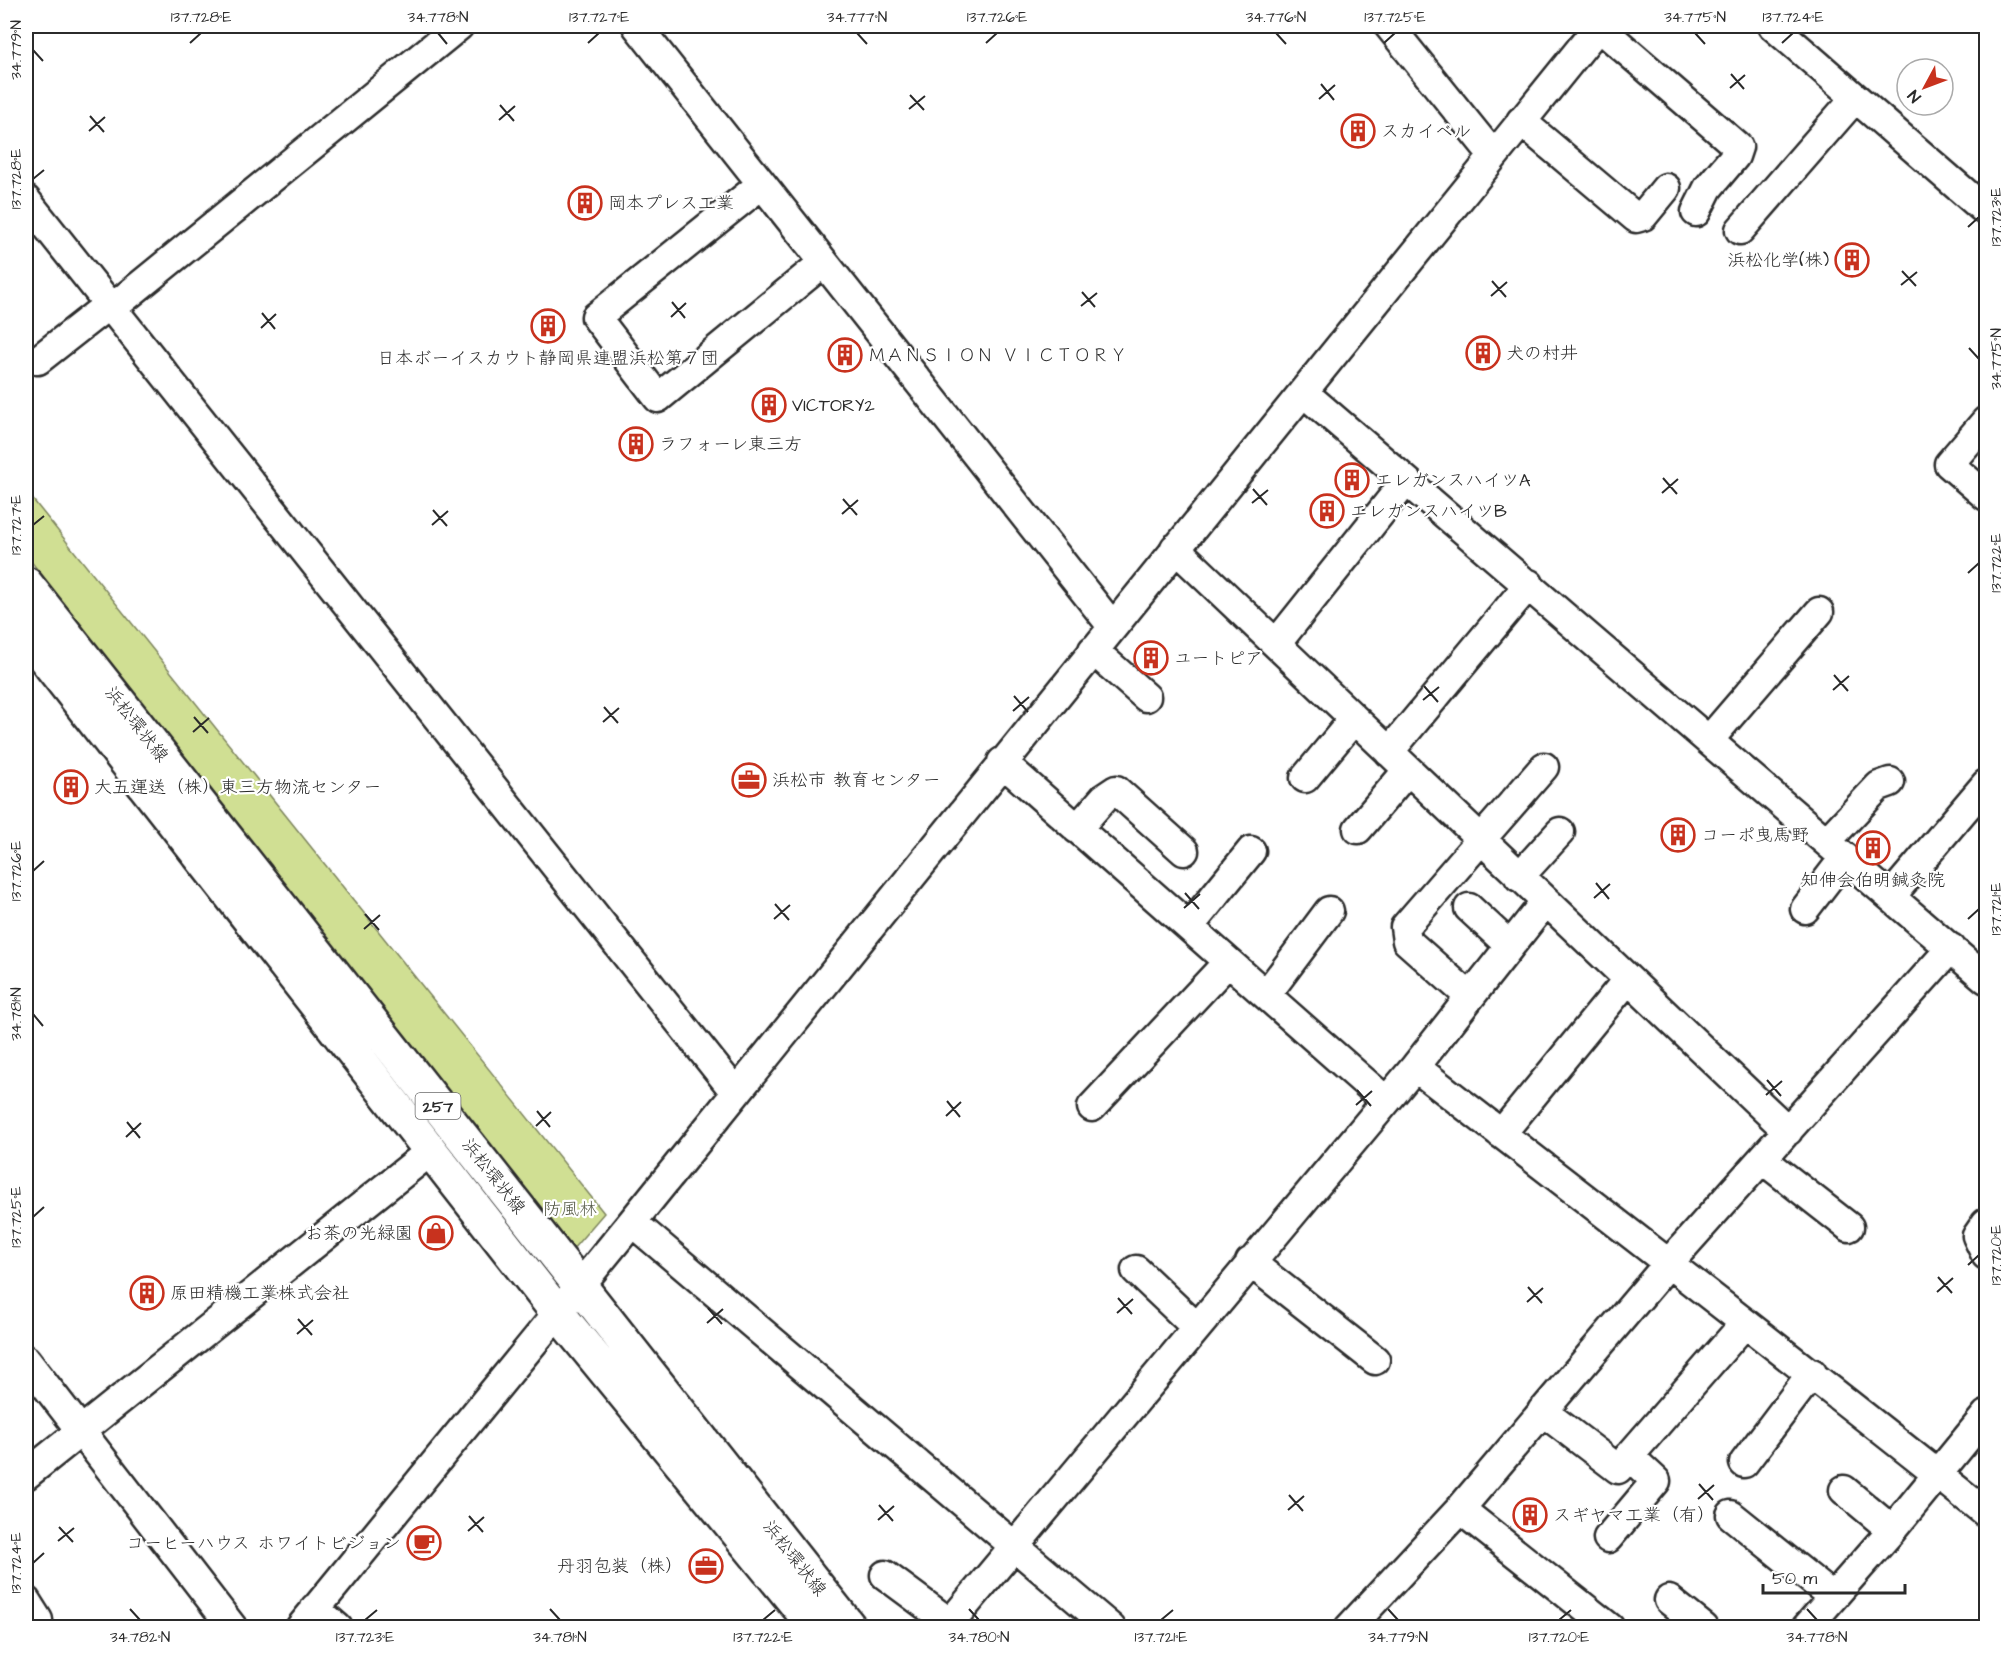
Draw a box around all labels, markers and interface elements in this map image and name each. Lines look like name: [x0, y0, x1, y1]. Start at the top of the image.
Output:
text: 137.728°E: [171, 7, 231, 28]
text: 34.778°N: [408, 7, 468, 28]
text: 137.727°E: [569, 7, 629, 28]
text: 34.777°N: [827, 7, 887, 28]
text: 137.726°E: [967, 7, 1027, 28]
text: 34.776°N: [1246, 7, 1306, 28]
text: 137.725°E: [1364, 7, 1426, 28]
text: 34.775°N: [1664, 7, 1726, 28]
text: 137.724°E: [1762, 7, 1824, 28]
text: 34.779°N: [6, 20, 27, 80]
north arrow: [1895, 57, 1955, 117]
text: N: [1903, 85, 1926, 107]
building icon: スカイベル: [1340, 113, 1376, 149]
place label: スカイベル: [1381, 119, 1471, 144]
text: 137.728°E: [6, 149, 27, 209]
building icon: 岡本プレス工業: [567, 185, 603, 221]
text: 137.723°E: [1986, 188, 2007, 246]
place label: 岡本プレス工業: [608, 191, 734, 216]
building icon: 浜松化学(株): [1834, 242, 1870, 278]
place label: 浜松化学(株): [1727, 248, 1829, 273]
building icon: 日本ボーイスカウト静岡県連盟浜松第７団: [530, 308, 566, 344]
text: 34.775°N: [1986, 328, 2007, 390]
building icon: 犬の村井: [1465, 335, 1501, 371]
building icon: ＭＡＮＳＩＯＮ ＶＩＣＴＯＲＹ: [827, 337, 863, 373]
place label: 犬の村井: [1506, 341, 1578, 366]
place label: ＭＡＮＳＩＯＮ ＶＩＣＴＯＲＹ: [868, 343, 1127, 368]
place label: 日本ボーイスカウト静岡県連盟浜松第７団: [377, 346, 719, 371]
building icon: VICTORY2: [751, 387, 787, 423]
place label: VICTORY2: [792, 393, 875, 418]
building icon: ラフォーレ東三方: [618, 426, 654, 462]
place label: ラフォーレ東三方: [659, 432, 802, 457]
building icon: エレガンスハイツA: [1334, 462, 1370, 498]
place label: エレガンスハイツA: [1375, 468, 1531, 493]
building icon: エレガンスハイツB: [1309, 493, 1345, 529]
text: 137.727°E: [6, 495, 27, 555]
place label: エレガンスハイツB: [1350, 499, 1507, 524]
text: 137.722°E: [1986, 533, 2007, 593]
building icon: ユートピア: [1133, 640, 1169, 676]
place label: ユートピア: [1174, 646, 1263, 671]
street label: 浜松環状線: [99, 681, 174, 767]
office icon: 浜松市 教育センター: [731, 762, 767, 798]
place label: 浜松市 教育センター: [772, 768, 941, 793]
building icon: 大五運送（株）東三方物流センター: [53, 769, 89, 805]
place label: 大五運送（株）東三方物流センター: [94, 775, 381, 800]
building icon: コーポ曳馬野: [1660, 817, 1696, 853]
place label: コーポ曳馬野: [1701, 823, 1809, 848]
building icon: 知伸会伯明鍼灸院: [1855, 830, 1891, 866]
text: 137.726°E: [6, 841, 27, 901]
place label: 知伸会伯明鍼灸院: [1801, 868, 1945, 893]
text: 137.721°E: [1986, 882, 2007, 935]
text: 34.781°N: [6, 987, 27, 1041]
road number: 257: [416, 1093, 460, 1119]
street label: 浜松環状線: [456, 1133, 531, 1219]
text: 137.725°E: [6, 1186, 27, 1248]
park label: 防風林: [543, 1197, 597, 1222]
shop icon: お茶の光緑園: [418, 1215, 454, 1251]
place label: お茶の光緑園: [305, 1221, 413, 1246]
text: 137.720°E: [1986, 1225, 2007, 1285]
building icon: 原田精機工業株式会社: [129, 1275, 165, 1311]
place label: 原田精機工業株式会社: [170, 1281, 350, 1306]
building icon: スギヤマ工業（有）: [1512, 1497, 1548, 1533]
place label: スギヤマ工業（有）: [1553, 1503, 1715, 1528]
street label: 浜松環状線: [757, 1515, 832, 1601]
cafe icon: コーヒーハウス ホワイトビジョン: [406, 1525, 442, 1561]
place label: コーヒーハウス ホワイトビジョン: [126, 1531, 401, 1556]
text: 137.724°E: [6, 1532, 27, 1594]
office icon: 丹羽包装（株）: [688, 1548, 724, 1584]
place label: 丹羽包装（株）: [557, 1554, 683, 1579]
scale bar: [1763, 1557, 1906, 1595]
text: 50 m: [1772, 1566, 1817, 1591]
text: 34.782°N: [110, 1627, 170, 1648]
text: 137.723°E: [336, 1627, 394, 1648]
text: 34.781°N: [533, 1627, 587, 1648]
text: 137.722°E: [733, 1627, 793, 1648]
text: 34.780°N: [948, 1627, 1010, 1648]
text: 137.721°E: [1135, 1627, 1188, 1648]
text: 34.779°N: [1368, 1627, 1428, 1648]
text: 137.720°E: [1529, 1627, 1589, 1648]
text: 34.778°N: [1787, 1627, 1847, 1648]

